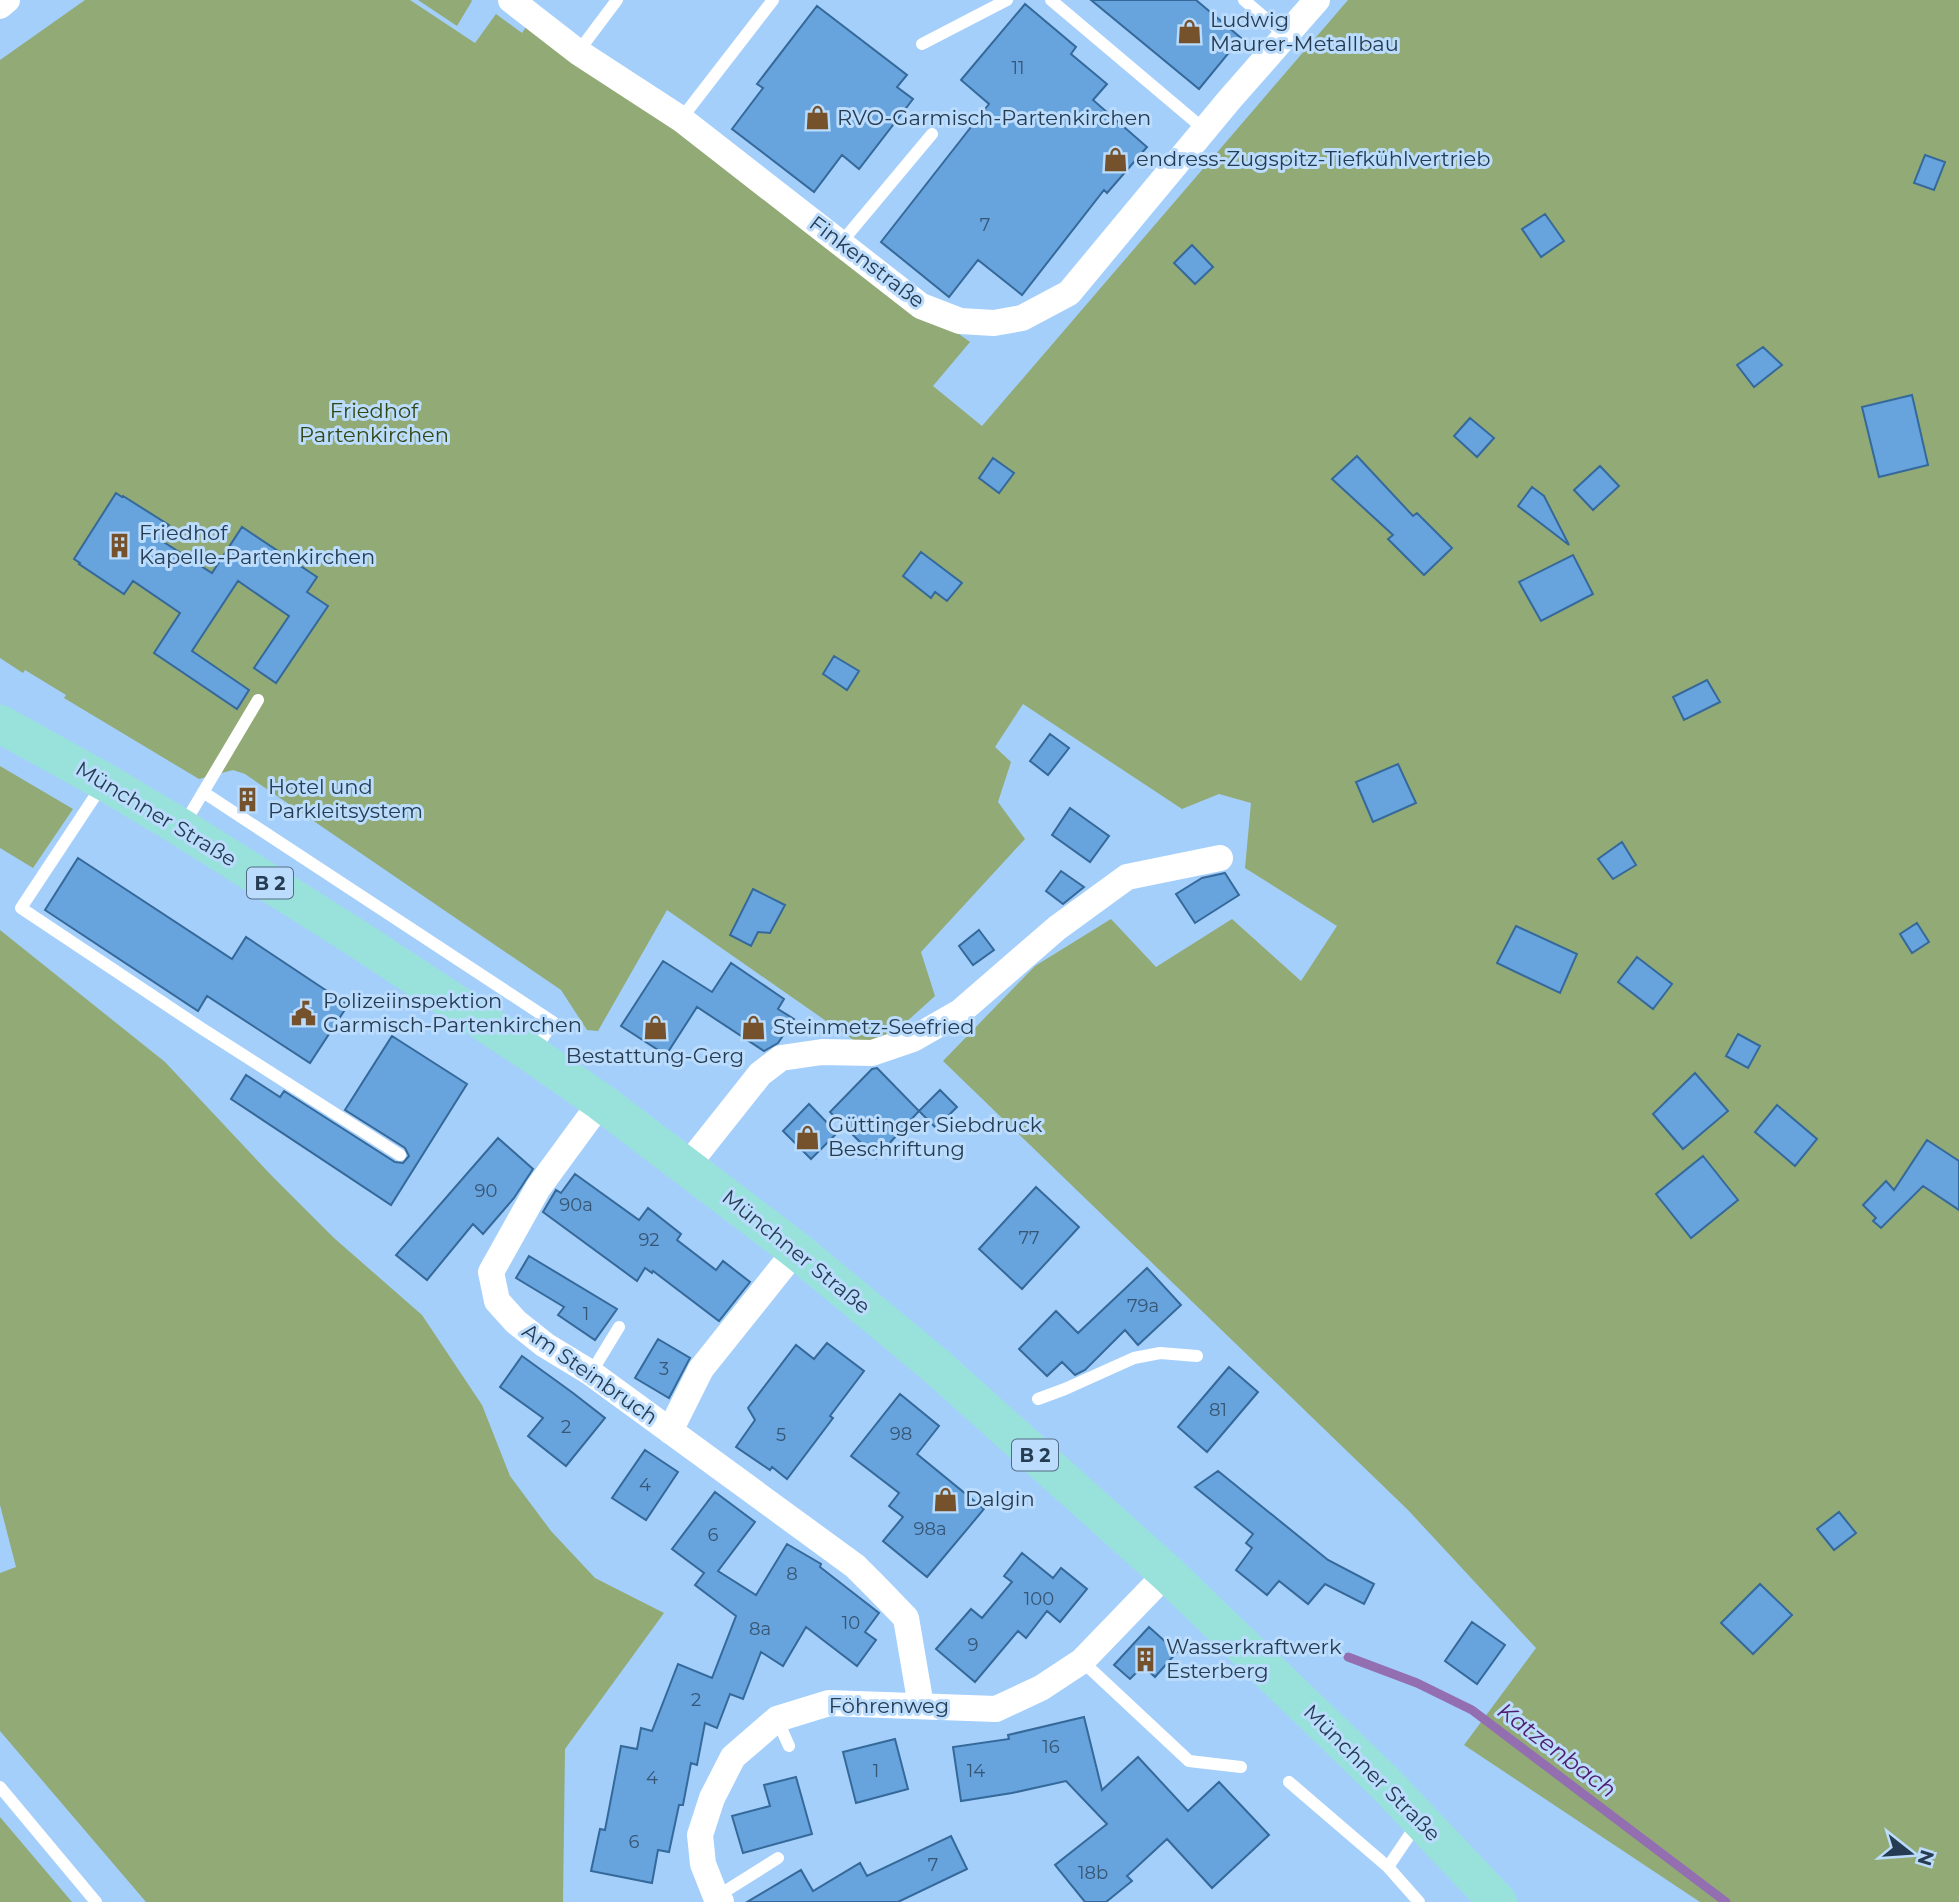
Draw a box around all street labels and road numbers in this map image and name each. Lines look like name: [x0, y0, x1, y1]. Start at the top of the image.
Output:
street label: Finkenstraße: [805, 210, 930, 313]
street label: Münchner Straße: [71, 756, 241, 871]
road number: B 2: [247, 868, 293, 898]
street label: Münchner Straße: [717, 1184, 875, 1319]
street label: Am Steinbruch: [518, 1318, 663, 1429]
road number: B 2: [1012, 1440, 1058, 1470]
street label: Föhrenweg: [829, 1693, 949, 1718]
street label: Münchner Straße: [1299, 1699, 1446, 1846]

